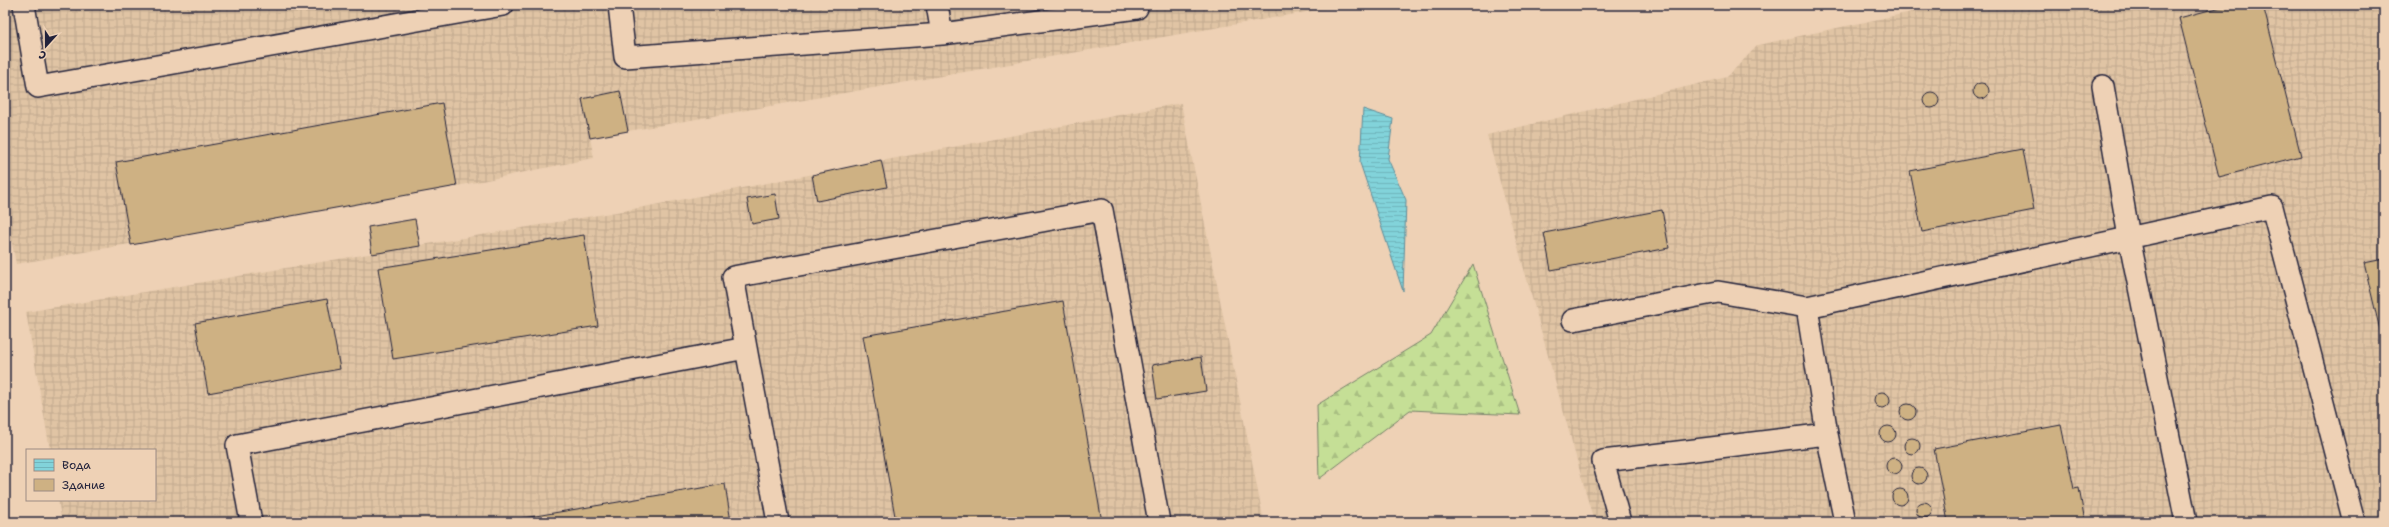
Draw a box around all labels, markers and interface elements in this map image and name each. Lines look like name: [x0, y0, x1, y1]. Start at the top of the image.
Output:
north arrow: [26, 26, 66, 66]
text: С: [37, 47, 48, 63]
legend: [26, 449, 156, 501]
text: Вода: [62, 457, 91, 473]
text: Здание: [62, 477, 106, 493]

